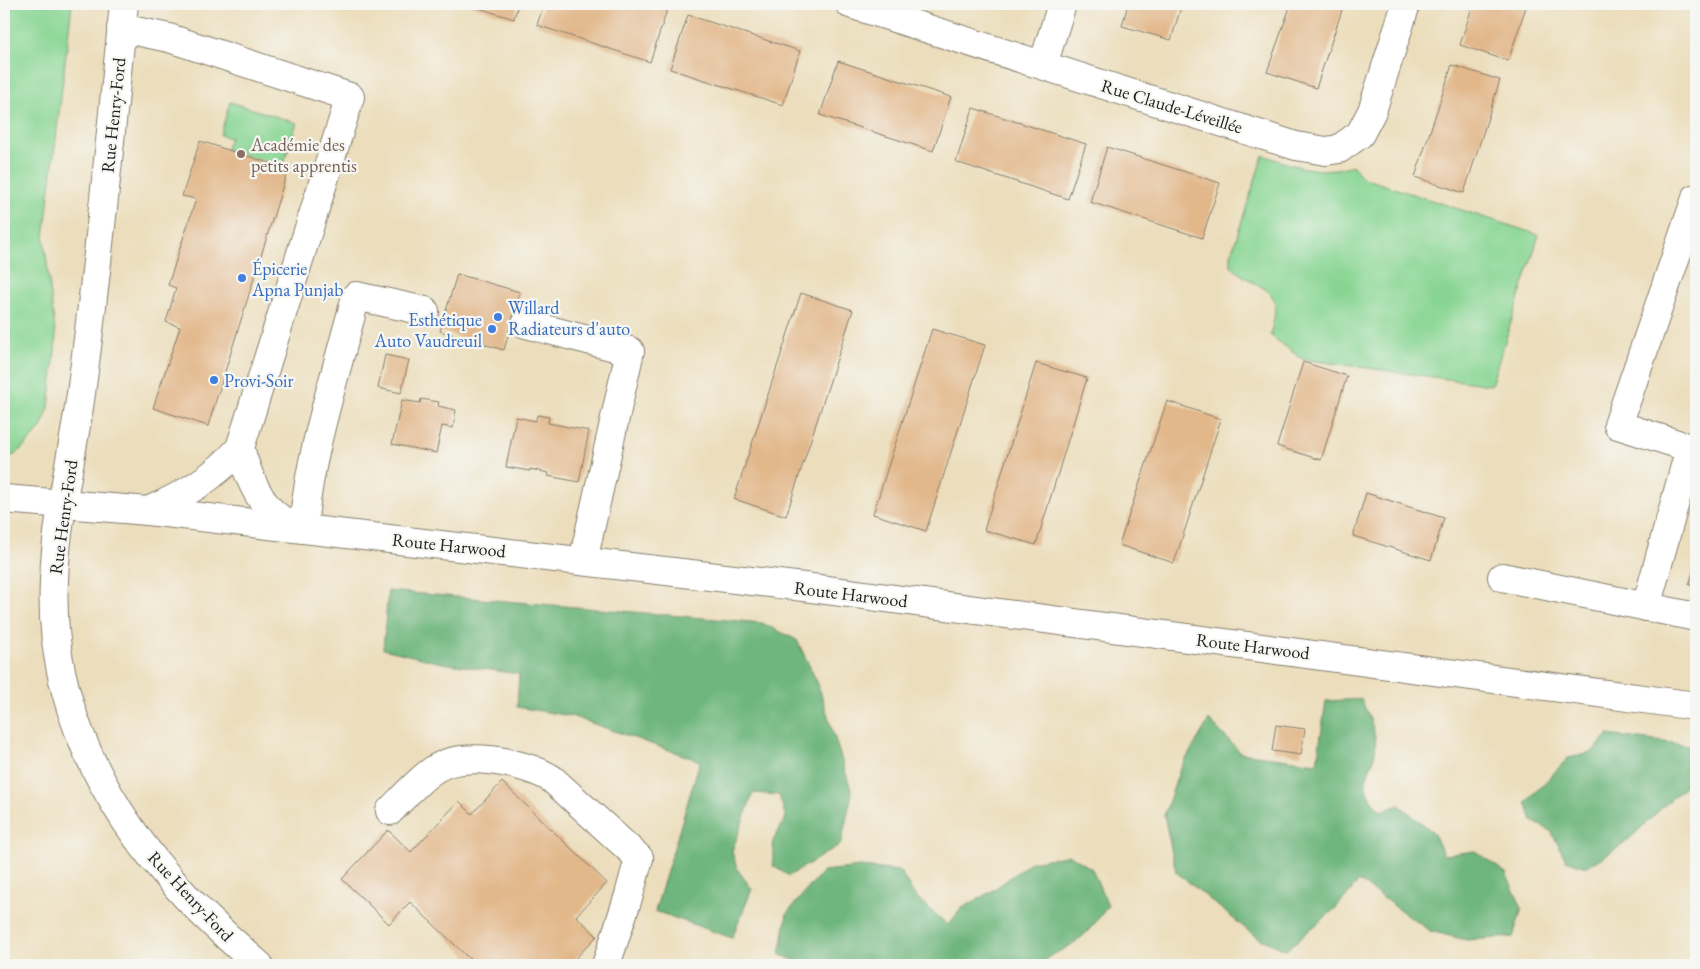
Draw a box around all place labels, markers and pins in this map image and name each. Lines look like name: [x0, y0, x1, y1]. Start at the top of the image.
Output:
place label: Académie des petits apprentis: [250, 133, 357, 177]
marker: Académie des petits apprentis: [235, 148, 247, 160]
place label: Épicerie Apna Punjab: [251, 257, 344, 301]
marker: Épicerie Apna Punjab: [236, 272, 248, 284]
place label: Willard Radiateurs d'auto: [508, 296, 630, 340]
place label: Esthétique Auto Vaudreuil: [374, 308, 482, 352]
marker: Willard Radiateurs d'auto: [492, 311, 504, 323]
marker: Esthétique Auto Vaudreuil: [486, 323, 498, 335]
place label: Provi-Soir: [224, 369, 294, 392]
marker: Provi-Soir: [208, 374, 220, 386]

